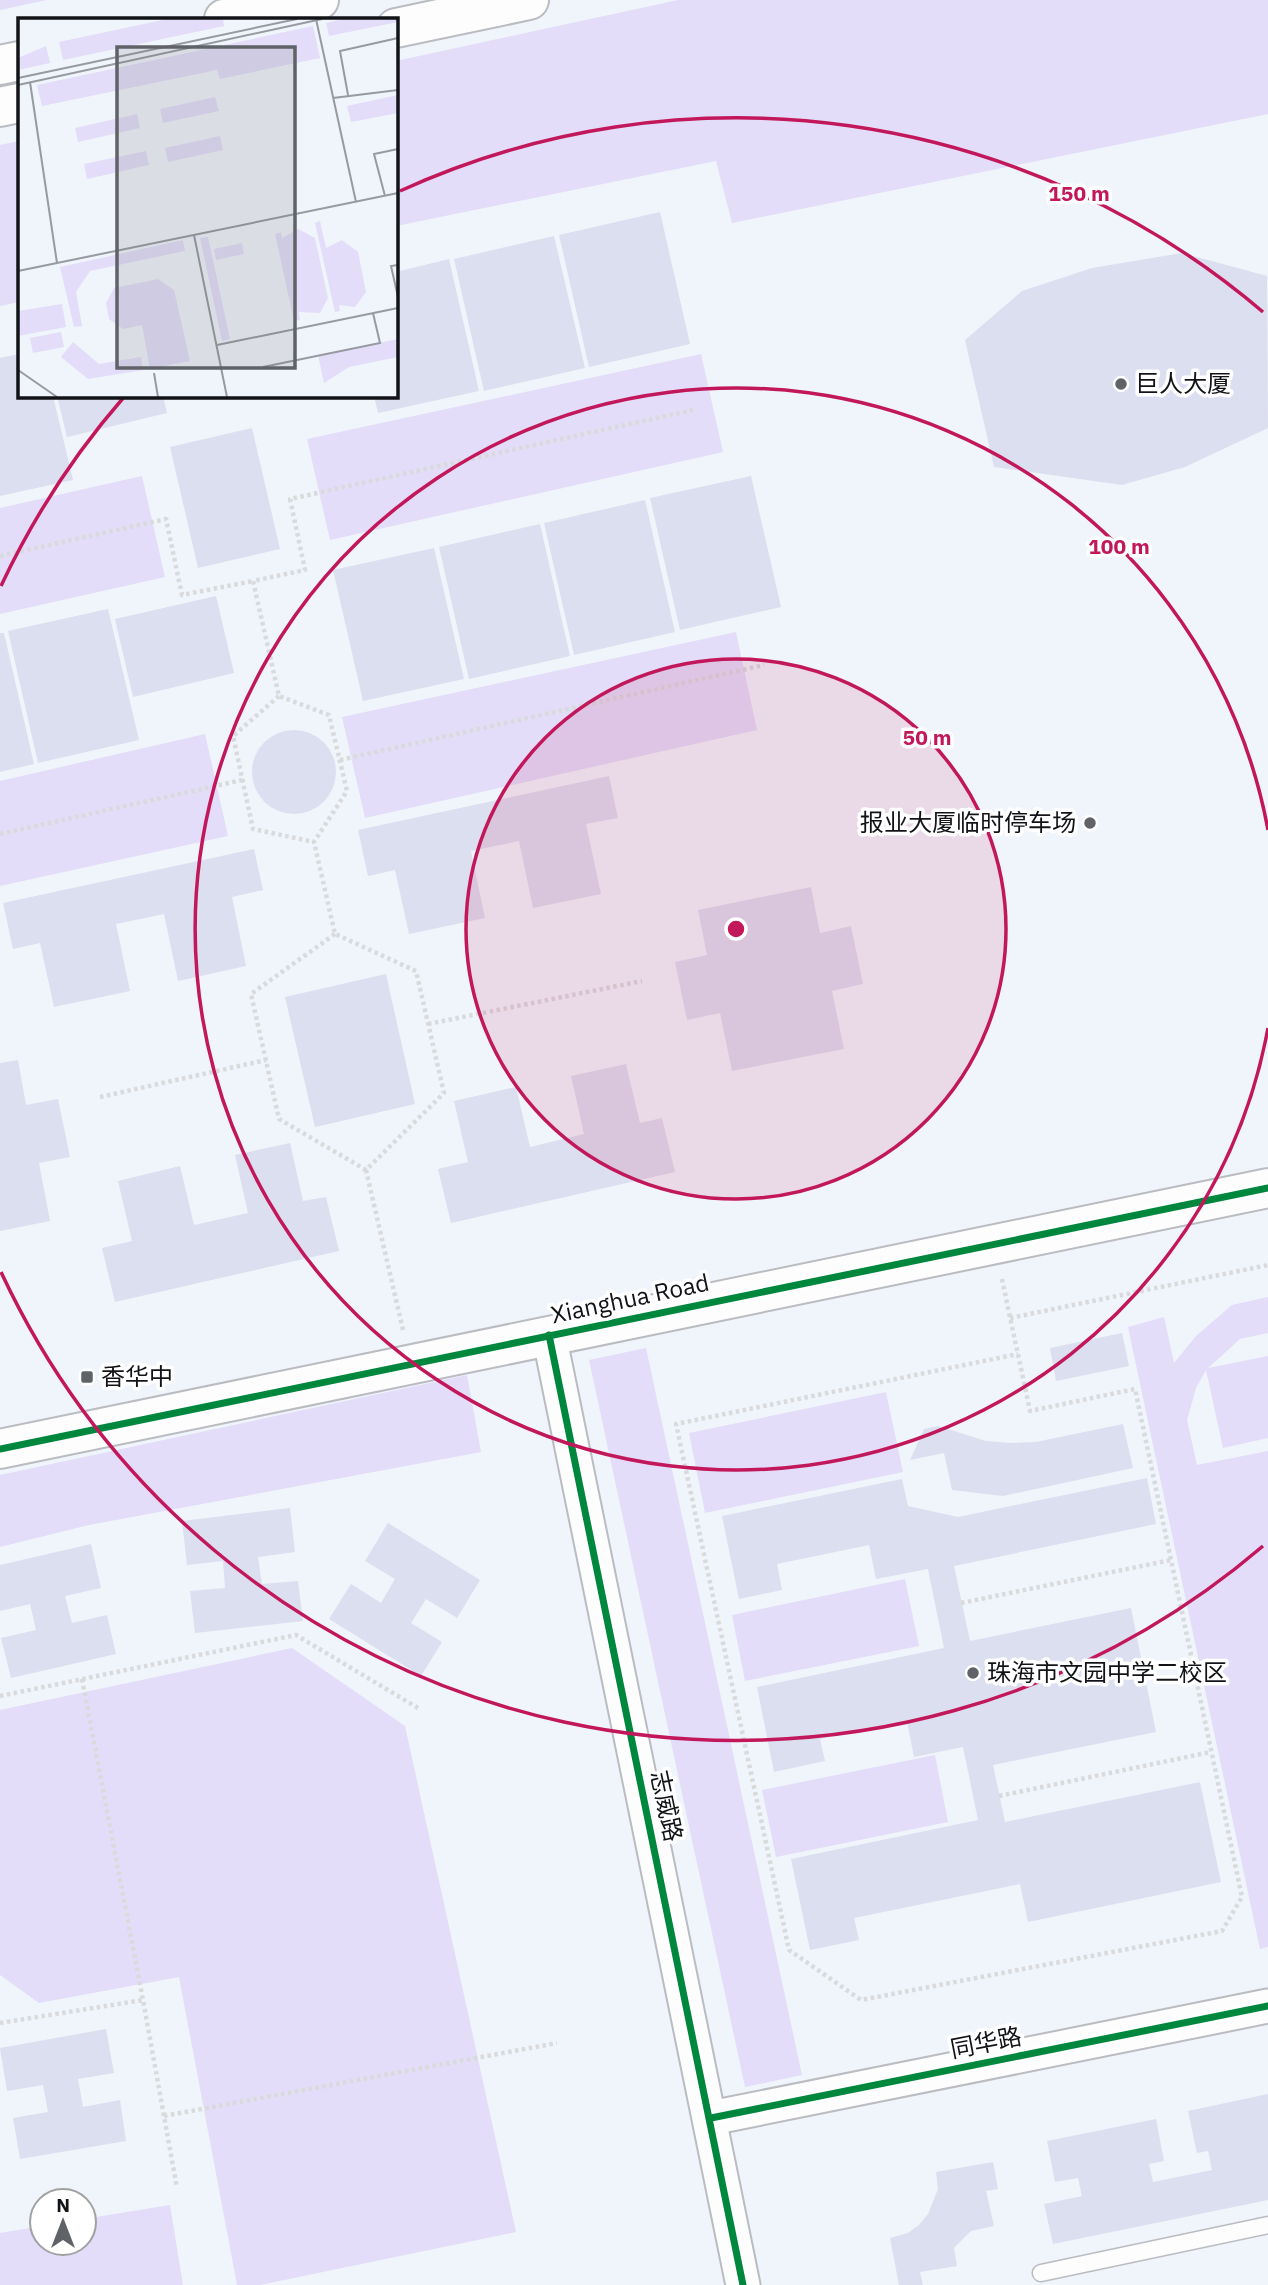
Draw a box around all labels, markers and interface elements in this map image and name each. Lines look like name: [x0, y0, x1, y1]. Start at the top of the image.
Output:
inset map: [18, 18, 397, 397]
text: 150 m: [1048, 179, 1110, 207]
place label: 巨人大厦: [1135, 367, 1231, 399]
marker: 巨人大厦: [1113, 376, 1129, 392]
text: 100 m: [1088, 532, 1150, 560]
text: 50 m: [903, 723, 951, 751]
place label: 报业大厦临时停车场: [860, 806, 1076, 838]
marker: 报业大厦临时停车场: [1082, 815, 1098, 831]
centre of rings: [724, 917, 748, 941]
street label: Xianghua Road: [548, 1266, 712, 1330]
place label: 香华中: [101, 1360, 173, 1392]
marker: 香华中: [79, 1369, 95, 1385]
place label: 珠海市文园中学二校区: [987, 1656, 1227, 1688]
marker: 珠海市文园中学二校区: [965, 1665, 981, 1681]
street label: 志威路: [644, 1767, 690, 1844]
street label: 同华路: [947, 2019, 1024, 2065]
north arrow: [28, 2187, 98, 2257]
text: N: [56, 2193, 70, 2217]

